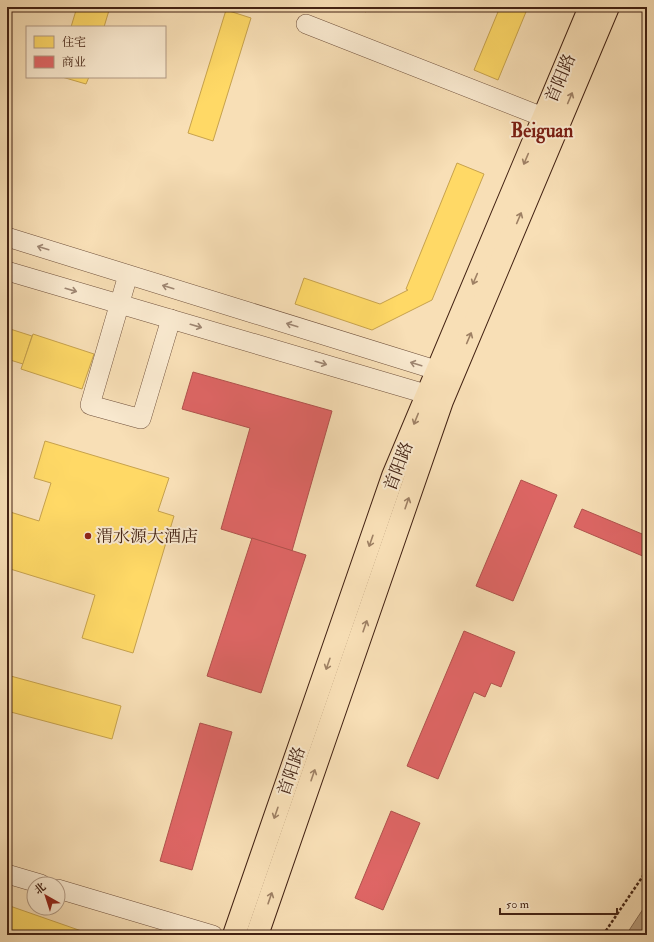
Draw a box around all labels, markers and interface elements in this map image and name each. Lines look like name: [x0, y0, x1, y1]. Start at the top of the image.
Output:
legend: [26, 26, 166, 78]
text: 住宅: [62, 35, 86, 50]
street label: 首阳路: [541, 51, 580, 106]
text: 商业: [62, 55, 86, 70]
one-way arrow: [567, 93, 574, 105]
district label: Beiguan: [511, 119, 573, 144]
one-way arrow: [521, 153, 529, 165]
one-way arrow: [516, 213, 524, 225]
one-way arrow: [37, 244, 50, 251]
one-way arrow: [471, 272, 478, 284]
one-way arrow: [161, 283, 174, 290]
one-way arrow: [65, 287, 78, 294]
one-way arrow: [286, 321, 298, 329]
one-way arrow: [189, 323, 202, 331]
one-way arrow: [465, 332, 473, 344]
one-way arrow: [314, 360, 327, 367]
one-way arrow: [410, 360, 423, 367]
one-way arrow: [412, 413, 420, 425]
street label: 首阳路: [380, 439, 417, 494]
one-way arrow: [404, 498, 412, 510]
place label: 渭水源大酒店: [96, 526, 198, 547]
marker: 渭水源大酒店: [83, 531, 93, 541]
one-way arrow: [366, 535, 374, 547]
one-way arrow: [361, 621, 369, 633]
one-way arrow: [324, 657, 331, 670]
street label: 首阳路: [273, 744, 310, 799]
one-way arrow: [309, 770, 317, 782]
one-way arrow: [272, 807, 280, 819]
north arrow: [26, 876, 66, 916]
text: 北: [32, 880, 48, 897]
scale bar: [500, 890, 617, 916]
one-way arrow: [267, 892, 274, 905]
text: 50 m: [506, 897, 530, 912]

